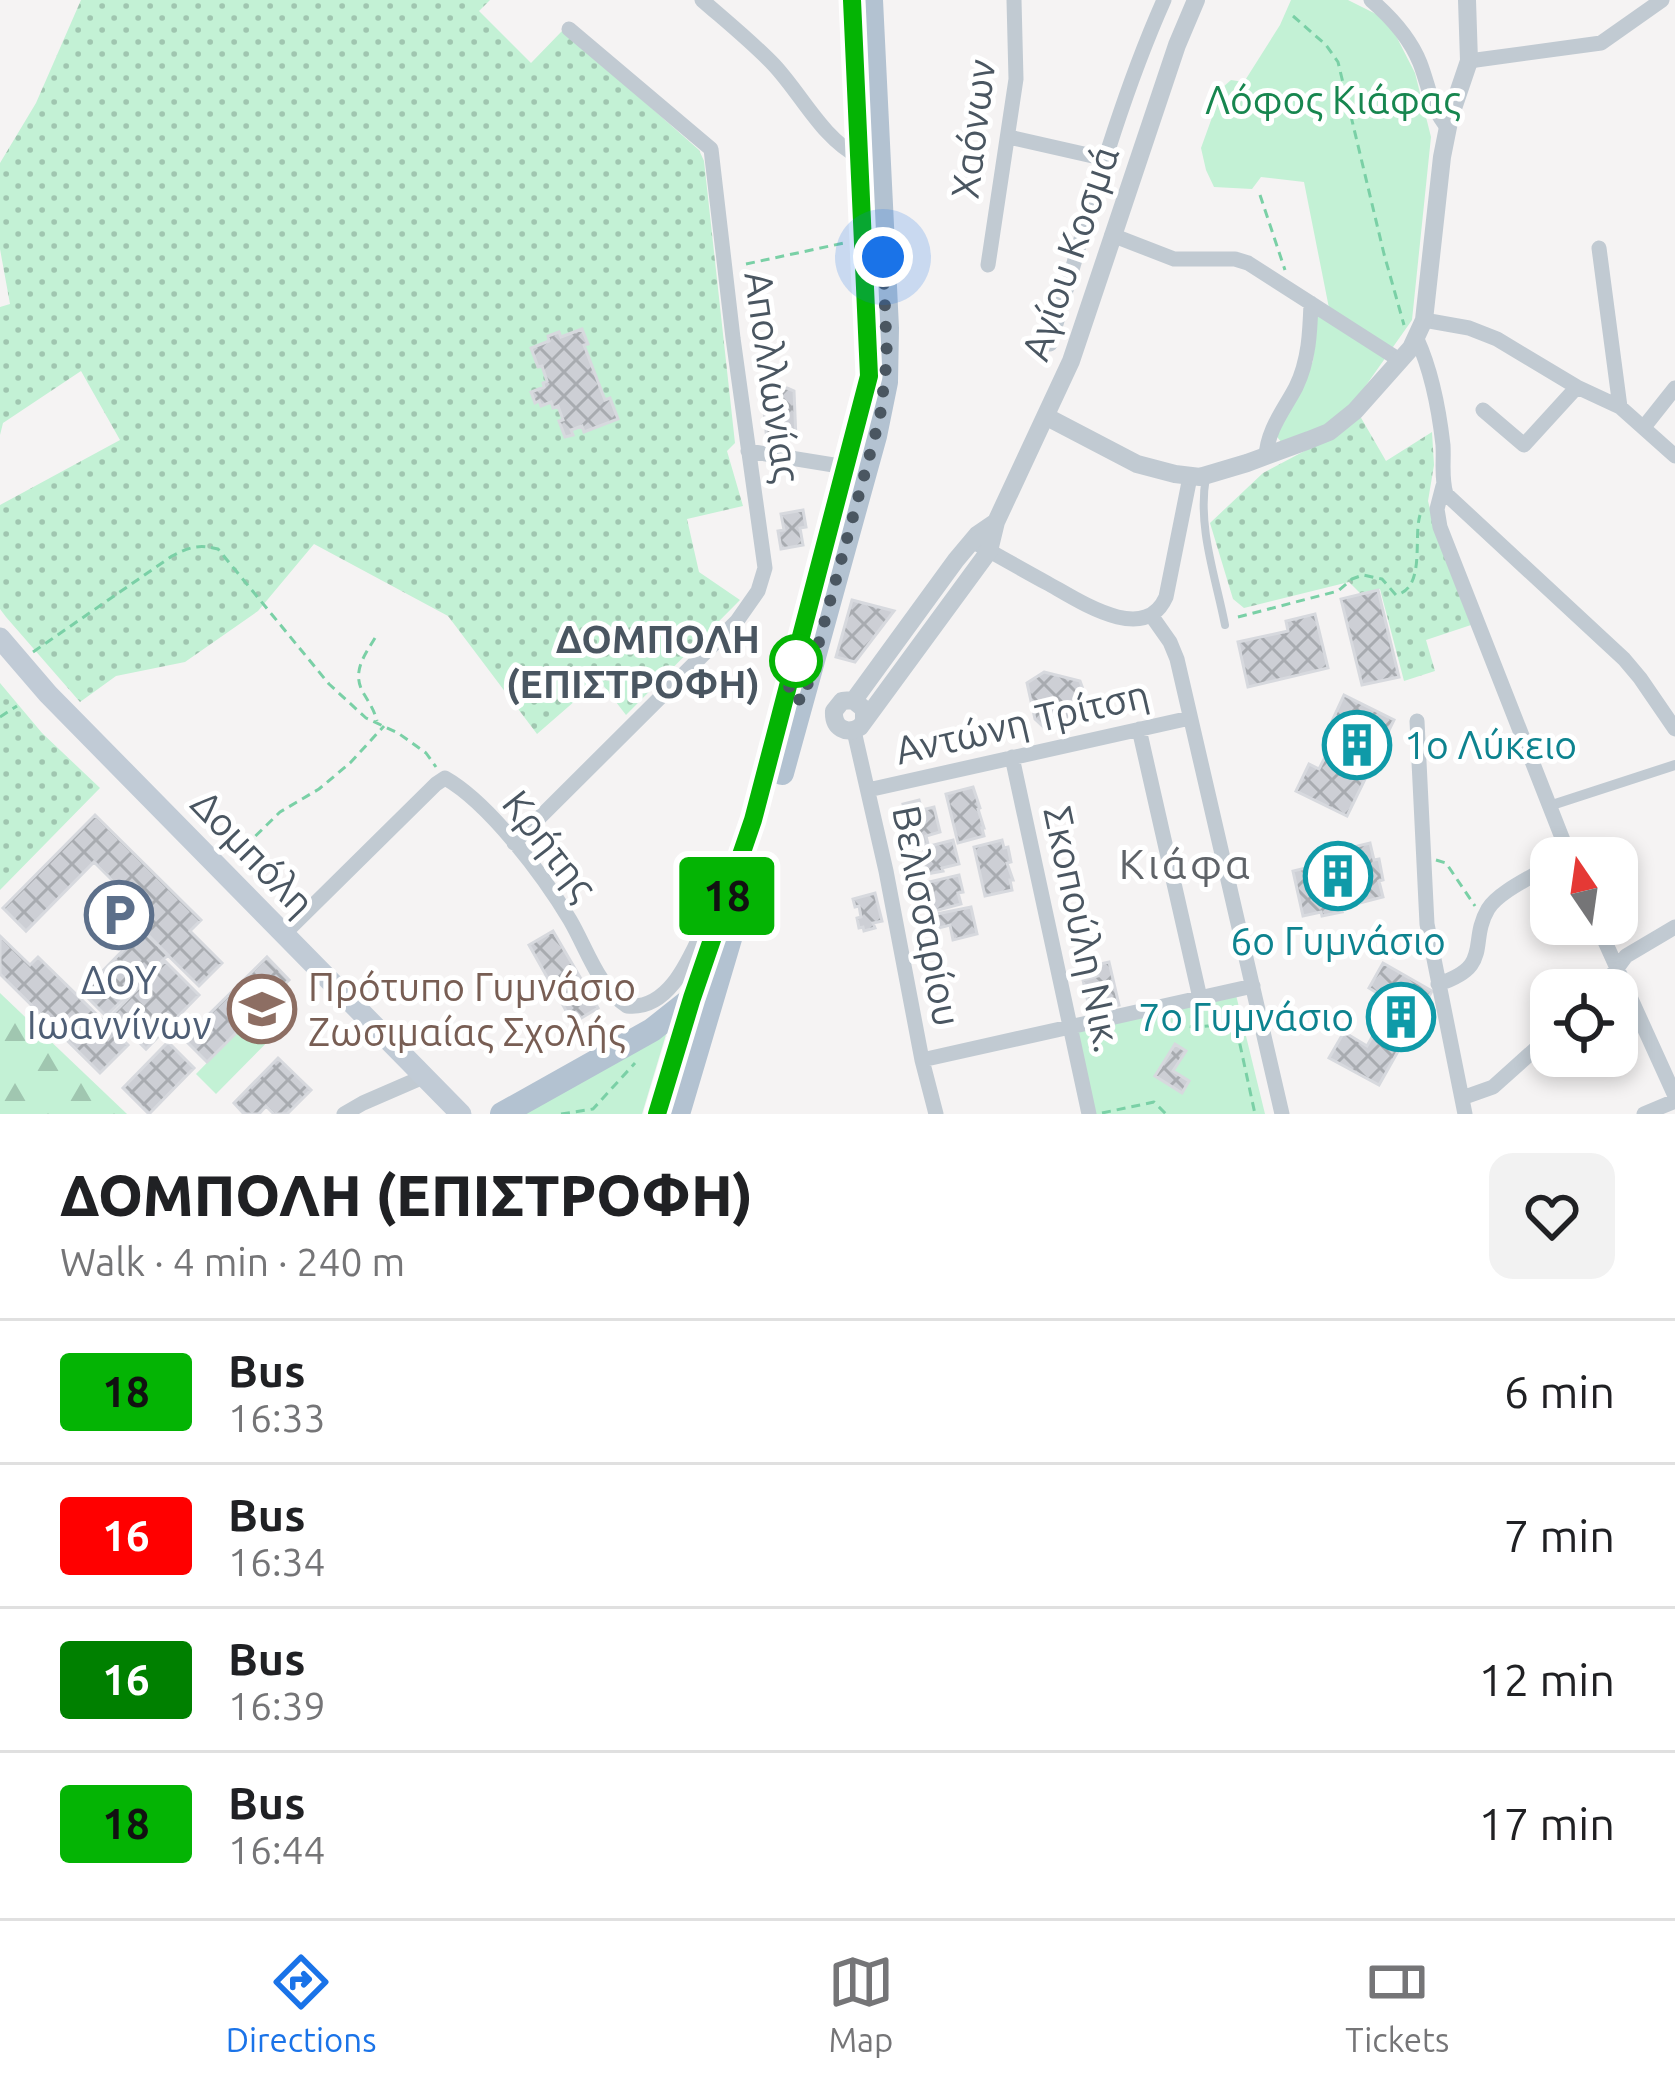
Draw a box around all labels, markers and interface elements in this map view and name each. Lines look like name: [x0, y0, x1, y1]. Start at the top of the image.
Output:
street label: Χαόνων: [943, 57, 1002, 201]
park label: Λόφος Κιάφας: [1205, 78, 1461, 122]
street label: Αγίου Κοσμά: [1013, 140, 1126, 365]
your location: [853, 227, 913, 287]
street label: Απολλωνίας: [736, 268, 810, 486]
place label: ΔΟΜΠΟΛΗ (ΕΠΙΣΤΡΟΦΗ): [506, 617, 760, 706]
marker: ΔΟΜΠΟΛΗ (ΕΠΙΣΤΡΟΦΗ): [771, 636, 821, 686]
street label: Αντώνη Τρίτση: [891, 671, 1153, 772]
building icon: 1ο Λύκειο: [1322, 710, 1392, 780]
place label: 1ο Λύκειο: [1404, 723, 1577, 766]
street label: Δομπόλη: [183, 781, 323, 924]
street label: Κρήτης: [494, 782, 606, 908]
street label: Βελισσαρίου: [885, 802, 970, 1030]
street label: Σκοπούλη Νικ.: [1036, 802, 1131, 1056]
north arrow: [1530, 837, 1638, 945]
map controls: [1530, 837, 1638, 1077]
district label: Κιάφα: [1119, 840, 1253, 887]
building icon: 6ο Γυμνάσιο: [1303, 841, 1373, 911]
line badge: 18: [673, 857, 781, 935]
text: 18: [703, 872, 751, 919]
parking icon: ΔΟΥ Ιωαννίνων: [84, 880, 154, 950]
place label: 6ο Γυμνάσιο: [1230, 919, 1446, 962]
place label: ΔΟΥ Ιωαννίνων: [27, 958, 211, 1046]
place label: Πρότυπο Γυμνάσιο Ζωσιμαίας Σχολής: [308, 965, 636, 1054]
button: locate: [1530, 969, 1638, 1077]
school or university icon: Πρότυπο Γυμνάσιο Ζωσιμαίας Σχολής: [227, 974, 297, 1044]
building icon: 7ο Γυμνάσιο: [1366, 982, 1436, 1052]
place label: 7ο Γυμνάσιο: [1138, 995, 1354, 1038]
button: heart: [1489, 1153, 1615, 1279]
text: ΔΟΜΠΟΛΗ (ΕΠΙΣΤΡΟΦΗ): [60, 1163, 753, 1227]
text: Walk · 4 min · 240 m: [60, 1240, 405, 1283]
text: Bus: [228, 1345, 305, 1396]
text: 6 min: [1504, 1366, 1615, 1417]
text: 18: [102, 1368, 150, 1415]
text: 16:33: [228, 1396, 326, 1439]
text: Bus: [228, 1489, 305, 1540]
text: 7 min: [1504, 1510, 1615, 1561]
text: 16: [102, 1512, 150, 1559]
text: 16:34: [228, 1540, 326, 1583]
text: Bus: [228, 1633, 305, 1684]
text: 12 min: [1478, 1654, 1615, 1705]
text: 16: [102, 1656, 150, 1703]
text: 16:39: [228, 1684, 326, 1727]
text: Bus: [228, 1777, 305, 1828]
text: 17 min: [1478, 1798, 1615, 1849]
text: 18: [102, 1800, 150, 1847]
text: 16:44: [228, 1828, 326, 1871]
tab: Directions: [226, 1949, 377, 2058]
tab: Map: [828, 1949, 894, 2058]
tab: Tickets: [1345, 1949, 1449, 2058]

